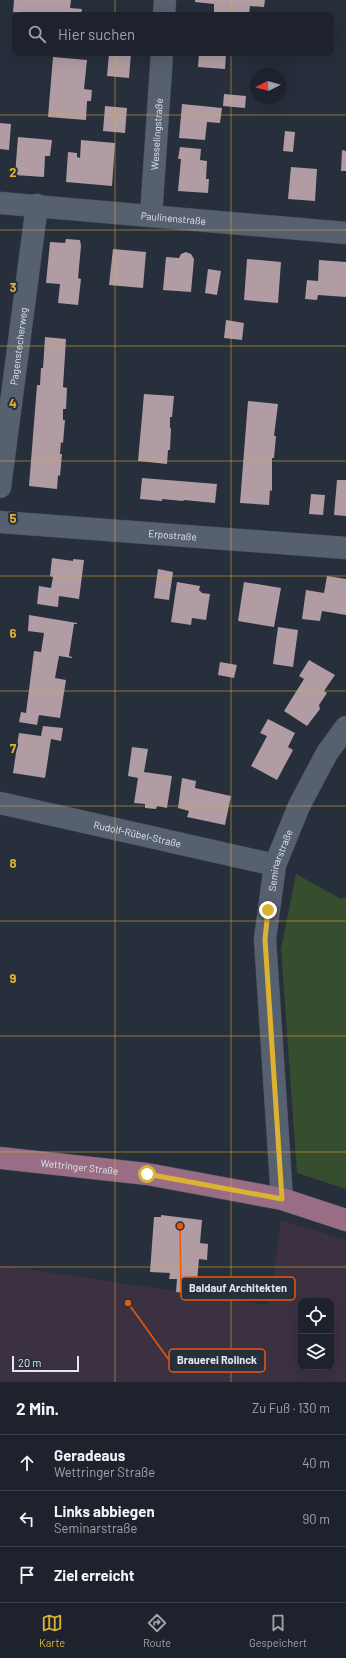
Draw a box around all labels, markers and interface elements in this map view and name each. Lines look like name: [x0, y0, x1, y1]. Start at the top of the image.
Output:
search box: [12, 12, 334, 56]
icon: search: [26, 23, 48, 45]
text: Hier suchen: [58, 25, 135, 43]
north arrow: [250, 68, 286, 104]
street label: Wesselingstraße: [148, 98, 165, 171]
text: 2: [9, 164, 17, 180]
street label: Paulinenstraße: [140, 209, 206, 227]
text: 3: [9, 279, 17, 295]
street label: Pagenstecherweg: [7, 307, 30, 386]
text: 4: [9, 395, 17, 411]
text: 5: [9, 510, 17, 526]
street label: Erpostraße: [148, 527, 197, 543]
text: 6: [10, 625, 17, 641]
text: 7: [10, 740, 17, 756]
street label: Rudolf-Rübel-Straße: [93, 818, 182, 850]
street label: Seminarstraße: [266, 828, 295, 892]
text: 8: [9, 855, 17, 871]
route end: [259, 901, 277, 919]
text: 9: [10, 970, 17, 986]
street label: Wettringer Straße: [40, 1156, 119, 1177]
route start: [138, 1165, 156, 1183]
callout: Baldauf Architekten: [181, 1277, 295, 1300]
text: Baldauf Architekten: [189, 1281, 287, 1294]
map controls: [298, 1298, 334, 1370]
button: locate: [298, 1298, 334, 1334]
button: layers: [298, 1334, 334, 1370]
callout: Brauerei Rolinck: [169, 1349, 265, 1372]
text: Brauerei Rolinck: [177, 1353, 257, 1366]
scale bar: [12, 1354, 79, 1373]
text: 20 m: [18, 1356, 41, 1369]
text: 2 Min.: [16, 1398, 59, 1418]
text: Zu Fuß · 130 m: [252, 1400, 330, 1416]
text: Geradeaus: [54, 1446, 125, 1464]
icon: ahead: [16, 1452, 38, 1474]
text: 40 m: [302, 1455, 330, 1471]
text: Wettringer Straße: [54, 1464, 155, 1480]
text: Links abbiegen: [54, 1502, 155, 1520]
icon: left: [16, 1508, 38, 1530]
text: 90 m: [303, 1511, 330, 1527]
text: Seminarstraße: [54, 1520, 137, 1536]
icon: arrive: [16, 1564, 38, 1586]
text: Ziel erreicht: [54, 1566, 135, 1584]
tab: Karte: [39, 1612, 65, 1649]
tab: Route: [143, 1612, 171, 1649]
tab: Gespeichert: [249, 1612, 307, 1649]

